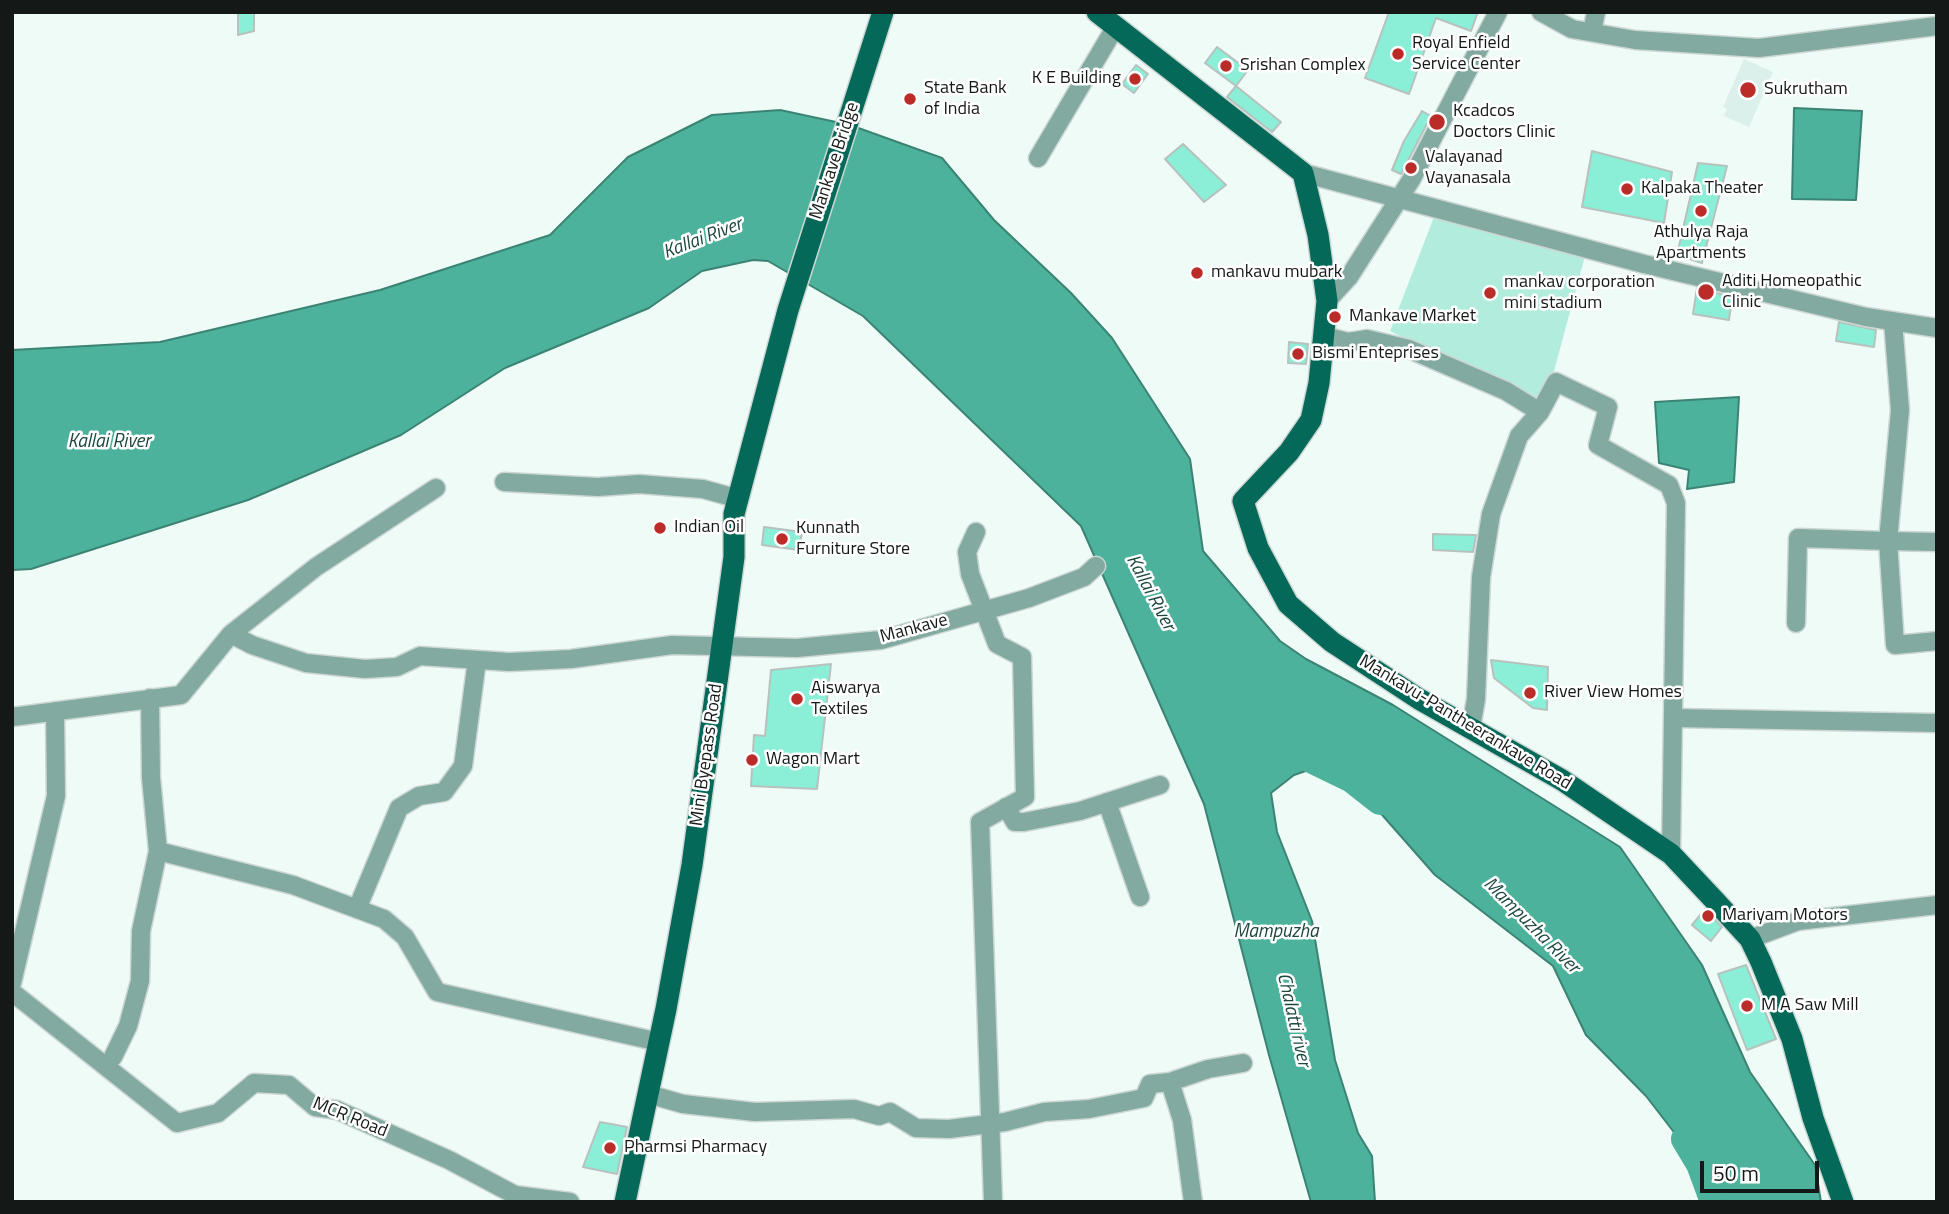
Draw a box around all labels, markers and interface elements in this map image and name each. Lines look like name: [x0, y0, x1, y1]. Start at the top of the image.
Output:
place label: Royal Enfield Service Center: [1412, 33, 1520, 76]
marker: Royal Enfield Service Center: [1390, 46, 1406, 62]
place label: Srishan Complex: [1240, 55, 1366, 77]
marker: Srishan Complex: [1218, 58, 1234, 74]
place label: K E Building: [1032, 68, 1121, 90]
marker: K E Building: [1127, 71, 1143, 87]
place label: State Bank of India: [924, 78, 1007, 120]
place label: Sukrutham: [1764, 79, 1848, 101]
marker: Sukrutham: [1738, 80, 1758, 100]
marker: State Bank of India: [902, 91, 918, 107]
street label: Mankave Bridge: [806, 100, 864, 222]
place label: Kcadcos Doctors Clinic: [1453, 101, 1556, 144]
marker: Kcadcos Doctors Clinic: [1427, 112, 1447, 132]
place label: Valayanad Vayanasala: [1425, 147, 1511, 190]
marker: Valayanad Vayanasala: [1403, 160, 1419, 176]
place label: Kalpaka Theater: [1641, 178, 1763, 200]
marker: Kalpaka Theater: [1619, 181, 1635, 197]
marker: Athulya Raja Apartments: [1693, 203, 1709, 219]
water label: Kallai River: [660, 214, 746, 264]
place label: Athulya Raja Apartments: [1654, 222, 1748, 264]
place label: mankavu mubark: [1211, 262, 1342, 284]
marker: mankavu mubark: [1189, 265, 1205, 281]
place label: Aditi Homeopathic Clinic: [1722, 271, 1862, 314]
place label: mankav corporation mini stadium: [1504, 272, 1655, 314]
marker: Aditi Homeopathic Clinic: [1696, 282, 1716, 302]
marker: mankav corporation mini stadium: [1482, 285, 1498, 301]
place label: Mankave Market: [1349, 306, 1476, 328]
marker: Mankave Market: [1327, 309, 1343, 325]
place label: Bismi Enteprises: [1312, 343, 1439, 365]
marker: Bismi Enteprises: [1290, 346, 1306, 362]
water label: Kallai River: [68, 431, 150, 453]
place label: Indian Oil: [674, 517, 744, 539]
place label: Kunnath Furniture Store: [796, 518, 910, 560]
marker: Indian Oil: [652, 520, 668, 536]
marker: Kunnath Furniture Store: [774, 531, 790, 547]
water label: Kallai River: [1121, 551, 1179, 635]
street label: Mankave: [878, 610, 950, 648]
street label: Mankavu-Pantheerankave Road: [1355, 651, 1575, 795]
place label: Aiswarya Textiles: [811, 678, 880, 720]
street label: Mini Byepass Road: [686, 682, 728, 828]
place label: River View Homes: [1544, 682, 1682, 704]
marker: River View Homes: [1522, 685, 1538, 701]
marker: Aiswarya Textiles: [789, 691, 805, 707]
place label: Wagon Mart: [766, 749, 860, 771]
marker: Wagon Mart: [744, 752, 760, 768]
water label: Mampuzha River: [1478, 873, 1584, 979]
place label: Mariyam Motors: [1722, 905, 1848, 927]
marker: Mariyam Motors: [1700, 908, 1716, 924]
water label: Mampuzha: [1234, 921, 1318, 943]
water label: Chalatti river: [1271, 971, 1315, 1069]
place label: M A Saw Mill: [1761, 995, 1859, 1017]
marker: M A Saw Mill: [1739, 998, 1755, 1014]
street label: MCR Road: [309, 1093, 391, 1143]
place label: Pharmsi Pharmacy: [624, 1137, 767, 1159]
marker: Pharmsi Pharmacy: [602, 1140, 618, 1156]
scale bar: [1704, 1148, 1823, 1192]
text: 50 m: [1713, 1157, 1759, 1189]

